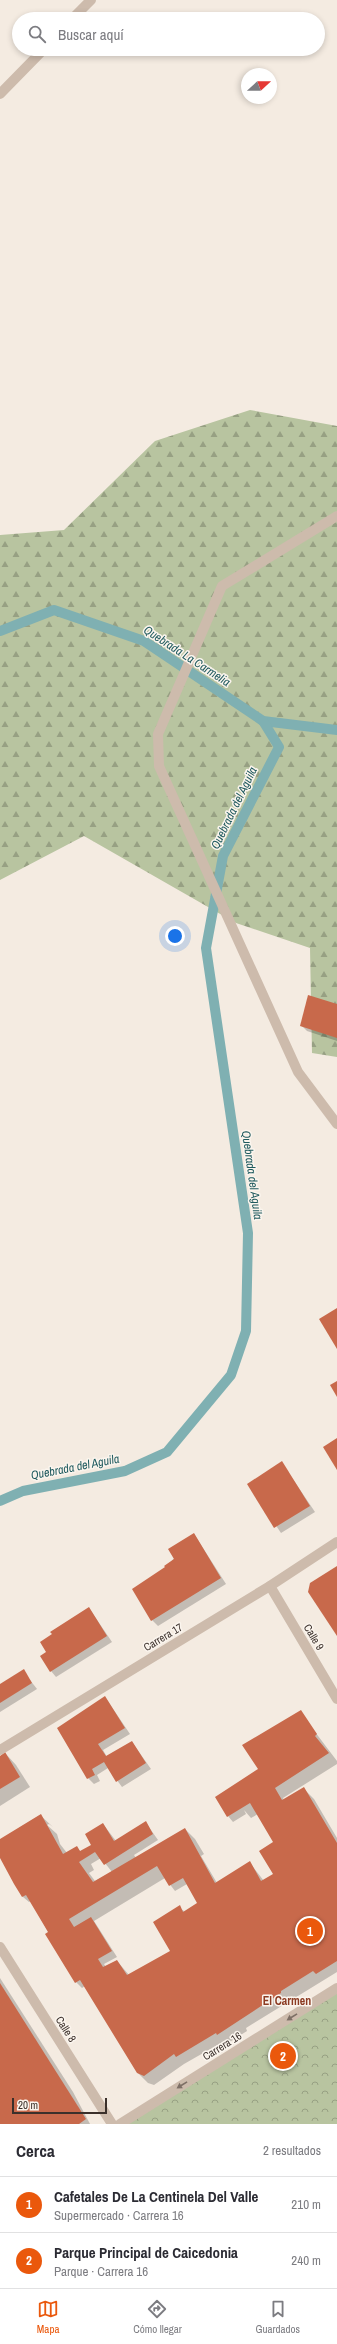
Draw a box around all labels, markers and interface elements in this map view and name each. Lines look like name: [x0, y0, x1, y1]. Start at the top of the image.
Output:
search box: [12, 12, 325, 56]
icon: search: [26, 23, 48, 45]
text: Buscar aquí: [58, 24, 124, 45]
north arrow: [241, 68, 277, 104]
water label: Quebrada La Carmelia: [141, 622, 234, 690]
water label: Quebrada del Aguila: [207, 764, 261, 852]
your location: [165, 926, 185, 946]
water label: Quebrada del Aguila: [238, 1130, 266, 1221]
water label: Quebrada del Aguila: [29, 1450, 121, 1483]
street label: Carrera 17: [141, 1620, 185, 1654]
street label: Calle 9: [301, 1621, 327, 1653]
pin: 1: [297, 1916, 323, 1946]
district label: El Carmen: [263, 1993, 311, 2009]
street label: Calle 8: [53, 2013, 79, 2045]
one-way arrow: [286, 2013, 298, 2020]
street label: Carrera 16: [200, 2029, 244, 2063]
pin: 2: [270, 2041, 296, 2071]
one-way arrow: [176, 2082, 188, 2089]
scale bar: [12, 2096, 107, 2115]
text: 20 m: [18, 2098, 38, 2112]
text: Cerca: [16, 2139, 55, 2162]
text: 2 resultados: [263, 2142, 321, 2159]
text: Cafetales De La Centinela Del Valle: [54, 2186, 258, 2207]
text: 1: [26, 2196, 32, 2213]
text: 210 m: [291, 2196, 321, 2213]
text: Supermercado · Carrera 16: [54, 2207, 184, 2224]
text: Parque Principal de Caicedonia: [54, 2242, 238, 2263]
text: 2: [26, 2252, 32, 2269]
text: 240 m: [291, 2252, 321, 2269]
text: Parque · Carrera 16: [54, 2263, 148, 2280]
tab: Mapa: [37, 2298, 59, 2336]
tab: Cómo llegar: [133, 2298, 182, 2336]
tab: Guardados: [255, 2298, 300, 2336]

